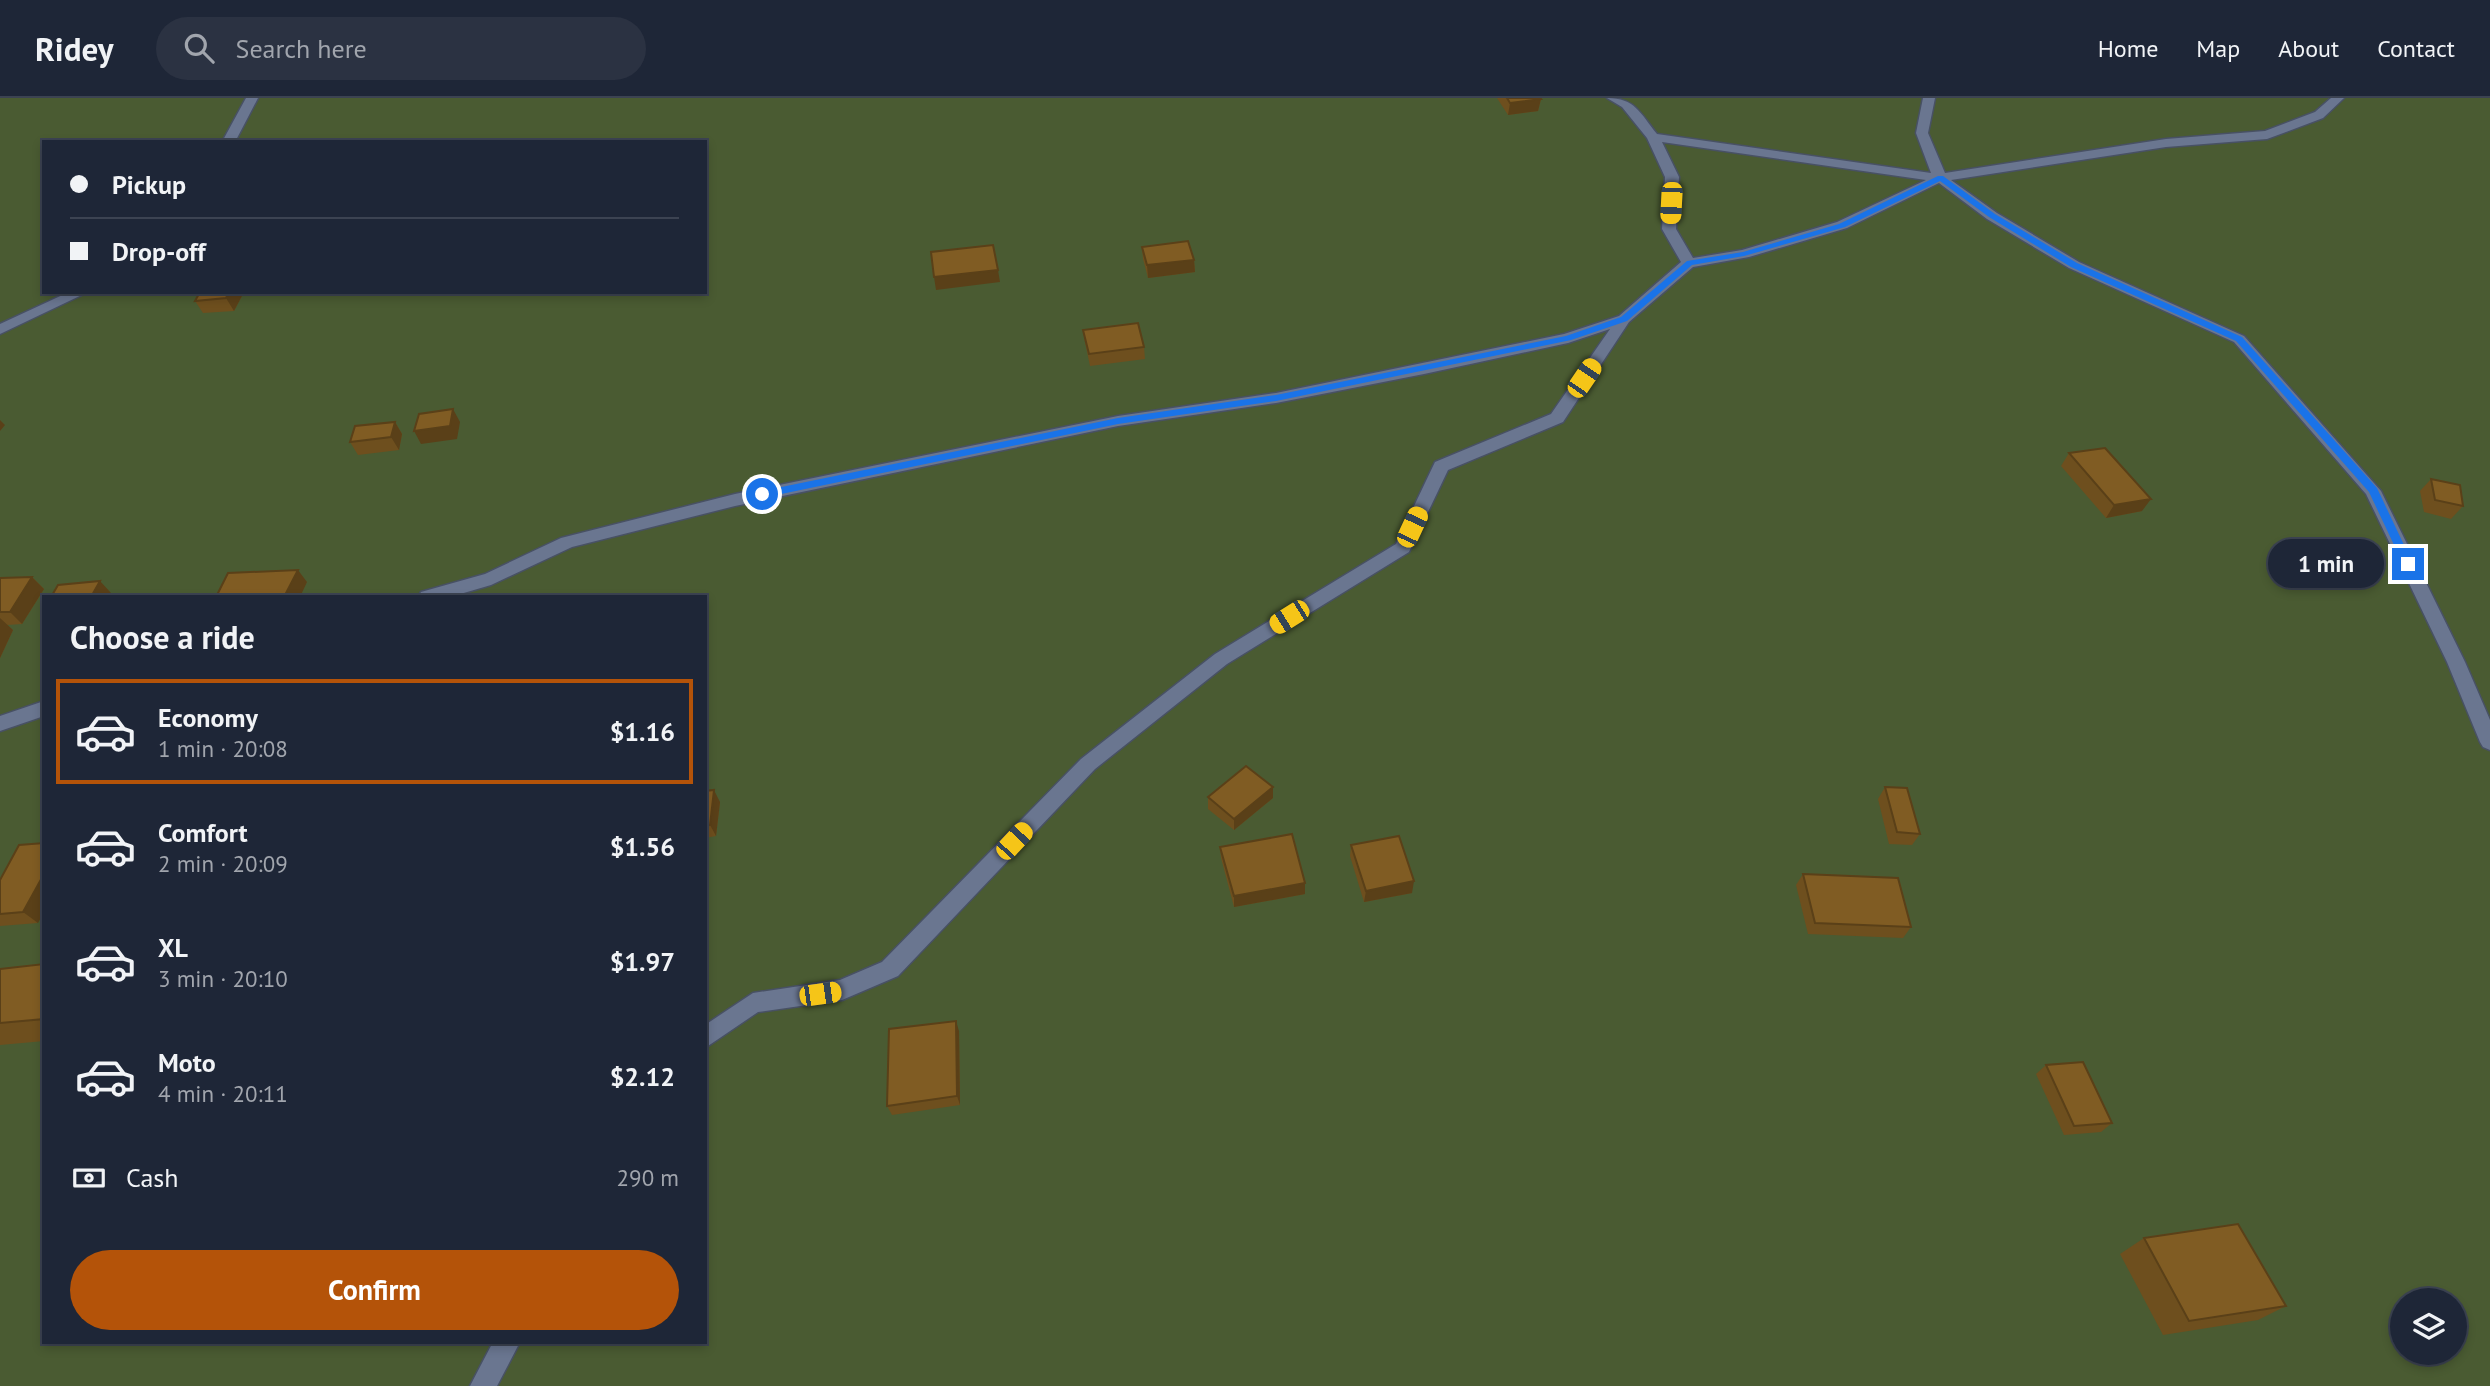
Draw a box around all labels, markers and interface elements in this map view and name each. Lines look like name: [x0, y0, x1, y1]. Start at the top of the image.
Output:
search box: [156, 17, 646, 80]
text: Ridey: [35, 27, 114, 70]
icon: search: [180, 29, 218, 67]
text: Search here: [236, 32, 367, 65]
text: Home: [2098, 33, 2158, 64]
text: Map: [2196, 33, 2240, 64]
text: About: [2278, 33, 2339, 64]
text: Contact: [2377, 33, 2455, 64]
text: Pickup: [112, 168, 186, 201]
car: [1660, 181, 1683, 225]
text: Drop-off: [112, 235, 206, 268]
car: [1564, 355, 1605, 401]
route start: [746, 478, 778, 510]
car: [1394, 504, 1431, 550]
callout: 1 min: [2268, 540, 2384, 588]
route end: [2392, 548, 2424, 580]
text: 1 min: [2298, 549, 2354, 578]
car: [1266, 597, 1313, 637]
text: Choose a ride: [70, 616, 255, 658]
icon: car: [74, 700, 137, 763]
text: Economy: [158, 701, 258, 734]
text: $1.16: [610, 715, 675, 748]
text: 1 min · 20:08: [158, 734, 288, 763]
icon: car: [74, 815, 137, 878]
text: Comfort: [158, 816, 248, 849]
car: [992, 818, 1037, 864]
text: $1.56: [610, 830, 675, 863]
text: 2 min · 20:09: [158, 849, 288, 878]
icon: car: [74, 930, 137, 993]
text: XL: [158, 931, 188, 964]
text: $1.97: [610, 945, 675, 978]
text: 3 min · 20:10: [158, 964, 288, 993]
car: [798, 981, 843, 1007]
icon: car: [74, 1045, 137, 1108]
text: Moto: [158, 1046, 216, 1079]
text: $2.12: [610, 1060, 675, 1093]
text: 4 min · 20:11: [158, 1079, 288, 1108]
icon: cash: [70, 1159, 108, 1197]
text: Cash: [126, 1161, 178, 1194]
text: 290 m: [617, 1163, 679, 1192]
button: Confirm: [70, 1250, 679, 1330]
map controls: [2390, 1288, 2467, 1365]
button: layers: [2390, 1288, 2467, 1365]

